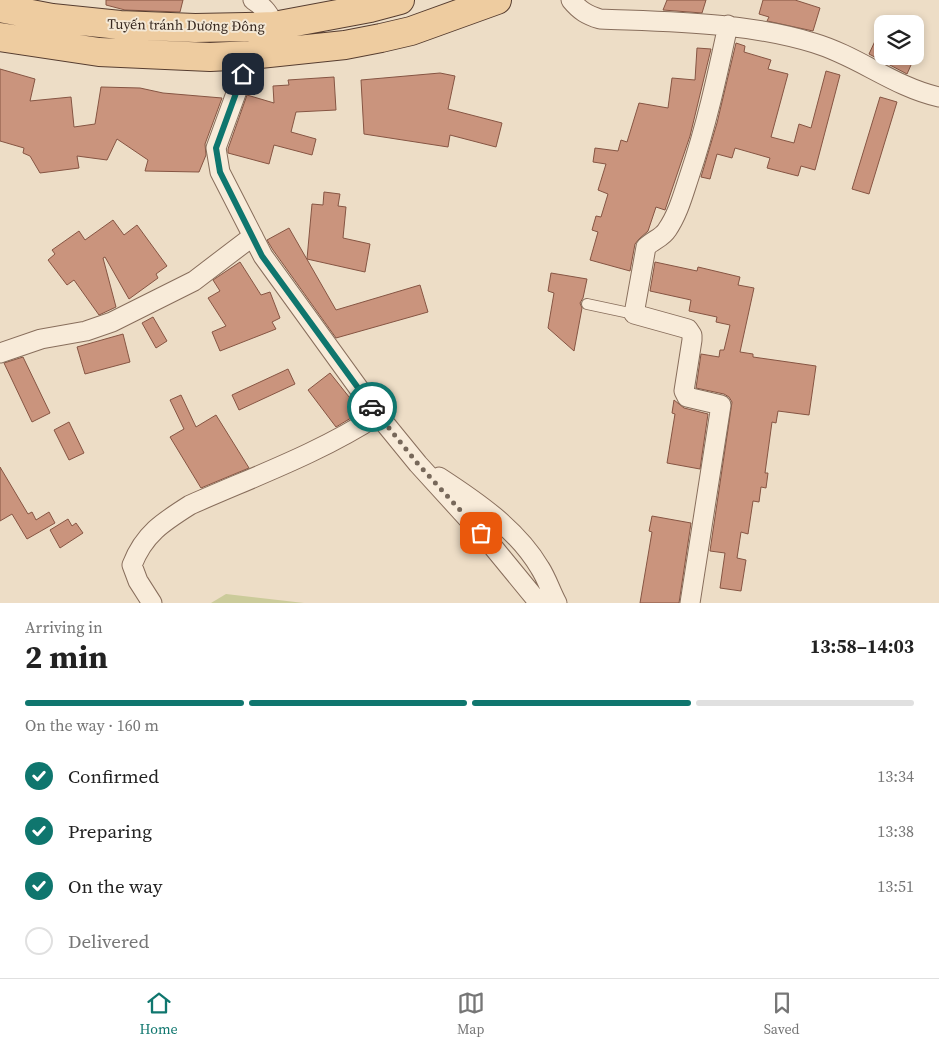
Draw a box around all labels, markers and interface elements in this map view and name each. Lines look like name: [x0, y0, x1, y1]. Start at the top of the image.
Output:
street label: Tuyến tránh Dương Đông: [107, 14, 265, 36]
map controls: [874, 15, 924, 65]
button: layers: [874, 15, 924, 65]
pin: [222, 53, 264, 95]
icon: home: [229, 60, 257, 88]
courier: [347, 382, 397, 432]
icon: car: [358, 393, 386, 421]
pin: [460, 512, 502, 554]
icon: bag: [467, 519, 495, 547]
text: Arriving in: [25, 616, 103, 638]
text: 13:58–14:03: [810, 633, 914, 659]
text: 2 min: [25, 635, 108, 679]
text: On the way · 160 m: [25, 714, 159, 736]
icon: check: [25, 762, 53, 790]
text: Confirmed: [68, 763, 159, 789]
text: 13:34: [877, 765, 914, 787]
icon: check: [25, 817, 53, 845]
text: Preparing: [68, 818, 152, 844]
text: 13:38: [877, 820, 914, 842]
icon: check: [25, 872, 53, 900]
text: On the way: [68, 873, 163, 899]
text: 13:51: [877, 875, 914, 897]
text: Delivered: [68, 928, 149, 954]
tab: Home: [139, 989, 178, 1039]
tab: Map: [457, 989, 485, 1039]
tab: Saved: [764, 989, 800, 1039]

